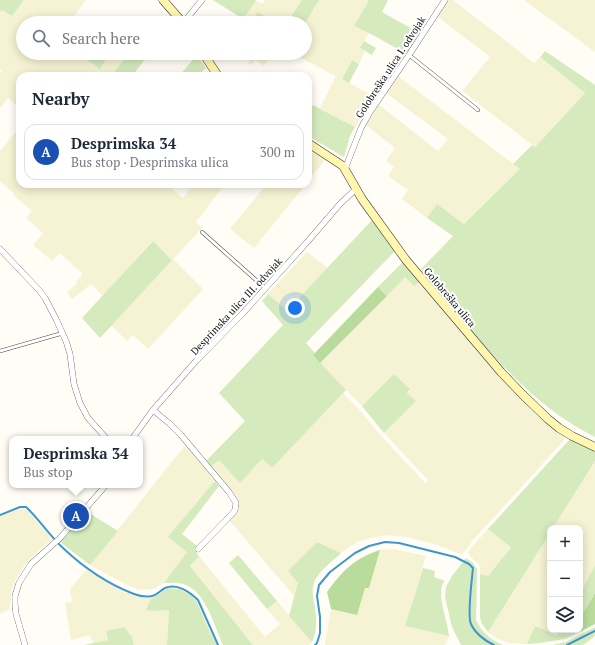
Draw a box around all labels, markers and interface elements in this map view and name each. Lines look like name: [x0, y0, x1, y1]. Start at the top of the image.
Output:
street label: Golobreška ulica I. odvojak: [353, 13, 429, 121]
search box: [16, 16, 312, 60]
icon: search: [30, 27, 52, 49]
text: Search here: [62, 28, 140, 48]
text: Nearby: [32, 87, 90, 110]
text: Desprimska 34: [71, 133, 176, 153]
text: A: [41, 143, 51, 161]
text: 300 m: [260, 143, 295, 161]
text: Bus stop · Desprimska ulica: [71, 153, 229, 171]
street label: Desprimska ulica III. odvojak: [188, 254, 285, 358]
street label: Golobreška ulica: [421, 265, 478, 330]
your location: [285, 298, 305, 318]
popup: [9, 436, 143, 488]
text: Desprimska 34: [23, 443, 129, 463]
text: Bus stop: [23, 463, 73, 481]
pin: A: [63, 501, 89, 531]
map controls: [547, 525, 583, 633]
button: +: [547, 525, 583, 561]
button: −: [547, 561, 583, 597]
button: layers: [547, 597, 583, 633]

